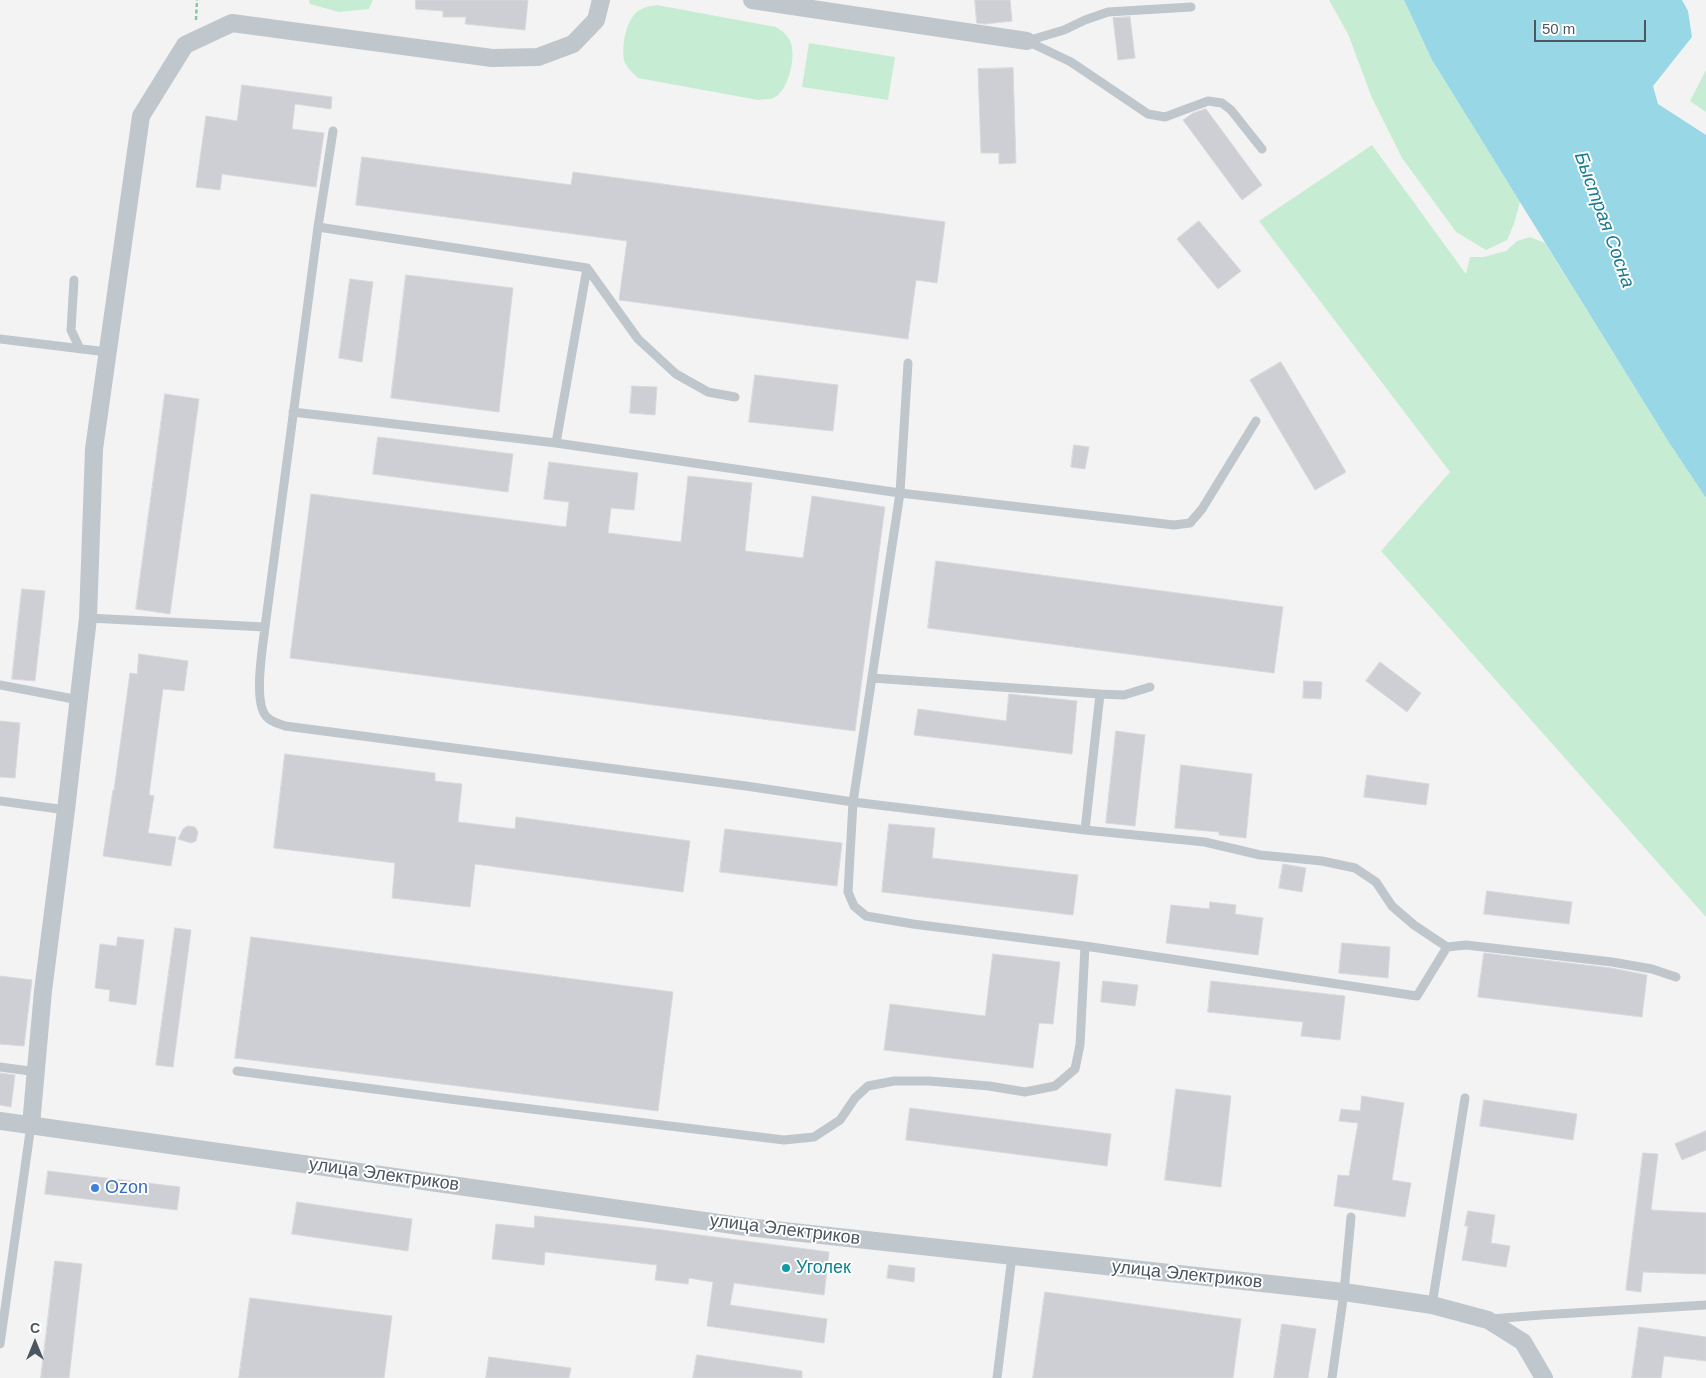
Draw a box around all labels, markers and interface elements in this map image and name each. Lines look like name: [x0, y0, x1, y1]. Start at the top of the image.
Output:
scale bar: [1536, 10, 1648, 42]
text: 50 m: [1542, 20, 1575, 37]
water label: Быстрая Сосна: [1569, 149, 1639, 291]
street label: улица Электриков: [308, 1154, 460, 1196]
place label: Ozon: [105, 1177, 148, 1199]
marker: Ozon: [89, 1182, 101, 1194]
street label: улица Электриков: [709, 1210, 861, 1250]
street label: улица Электриков: [1111, 1256, 1263, 1294]
place label: Уголек: [796, 1257, 851, 1279]
marker: Уголек: [780, 1262, 792, 1274]
north arrow: [10, 1318, 60, 1368]
text: С: [30, 1320, 40, 1336]

